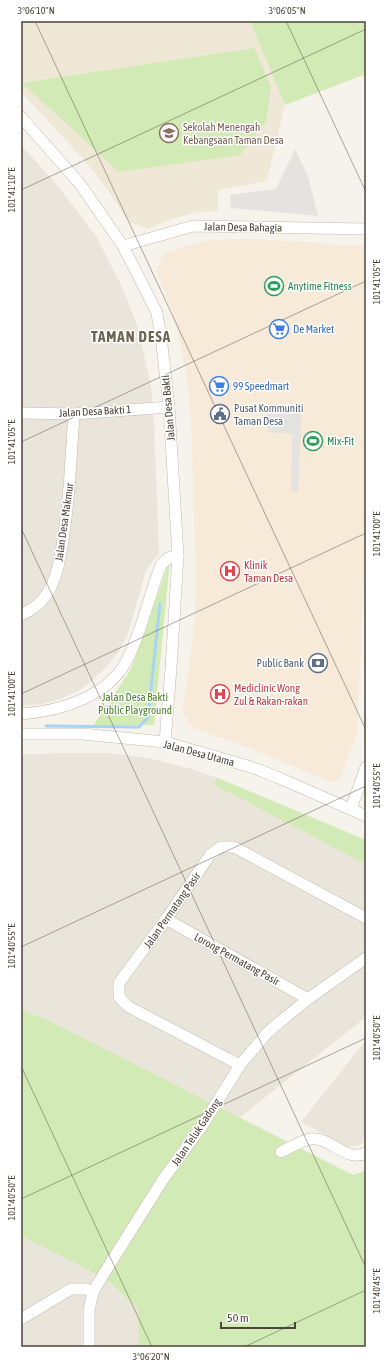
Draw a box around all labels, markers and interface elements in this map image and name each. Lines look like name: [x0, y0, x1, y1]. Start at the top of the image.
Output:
text: 3°06'10"N: [17, 5, 55, 16]
text: 3°06'05"N: [268, 5, 306, 16]
place label: Sekolah Menengah Kebangsaan Taman Desa: [183, 121, 284, 146]
school or university icon: Sekolah Menengah Kebangsaan Taman Desa: [158, 122, 180, 144]
text: 101°41'10"E: [6, 167, 17, 212]
street label: Jalan Desa Bahagia: [204, 220, 282, 234]
text: 101°41'05"E: [371, 259, 382, 304]
sports icon: Anytime Fitness: [263, 275, 285, 297]
place label: Anytime Fitness: [288, 280, 352, 292]
supermarket icon: De Market: [268, 318, 290, 340]
place label: De Market: [293, 323, 334, 335]
district label: TAMAN DESA: [91, 328, 171, 345]
street label: Jalan Desa Bakti: [159, 375, 177, 441]
supermarket icon: 99 Speedmart: [208, 375, 230, 397]
place label: 99 Speedmart: [233, 380, 289, 392]
place label: Pusat Kommuniti Taman Desa: [234, 402, 303, 427]
street label: Jalan Desa Bakti 1: [58, 403, 132, 419]
public building icon: Pusat Kommuniti Taman Desa: [209, 403, 231, 425]
text: 101°41'05"E: [6, 419, 17, 464]
sports icon: Mix-Fit: [302, 430, 324, 452]
place label: Mix-Fit: [327, 435, 354, 447]
street label: Jalan Desa Makmur: [53, 481, 76, 562]
text: 101°41'00"E: [371, 511, 382, 556]
place label: Klinik Taman Desa: [244, 559, 293, 584]
hospital icon: Klinik Taman Desa: [219, 560, 241, 582]
bank icon: Public Bank: [307, 652, 329, 674]
place label: Public Bank: [257, 657, 304, 669]
text: 101°41'00"E: [6, 671, 17, 716]
place label: Mediclinic Wong Zul & Rakan-rakan: [234, 682, 308, 707]
hospital icon: Mediclinic Wong Zul & Rakan-rakan: [209, 683, 231, 705]
park label: Jalan Desa Bakti Public Playground: [98, 691, 172, 716]
street label: Jalan Desa Utama: [162, 738, 236, 768]
text: 101°40'55"E: [371, 763, 382, 808]
street label: Jalan Permatang Pasir: [141, 869, 203, 950]
text: 101°40'55"E: [6, 923, 17, 968]
street label: Lorong Permatang Pasir: [192, 931, 282, 988]
text: 101°40'50"E: [371, 1015, 382, 1060]
street label: Jalan Teluk Gadong: [169, 1096, 223, 1168]
text: 101°40'50"E: [6, 1175, 17, 1220]
text: 101°40'45"E: [371, 1268, 382, 1313]
scale bar: [221, 1304, 295, 1330]
text: 50 m: [227, 1311, 249, 1325]
text: 3°06'20"N: [132, 1351, 170, 1362]

